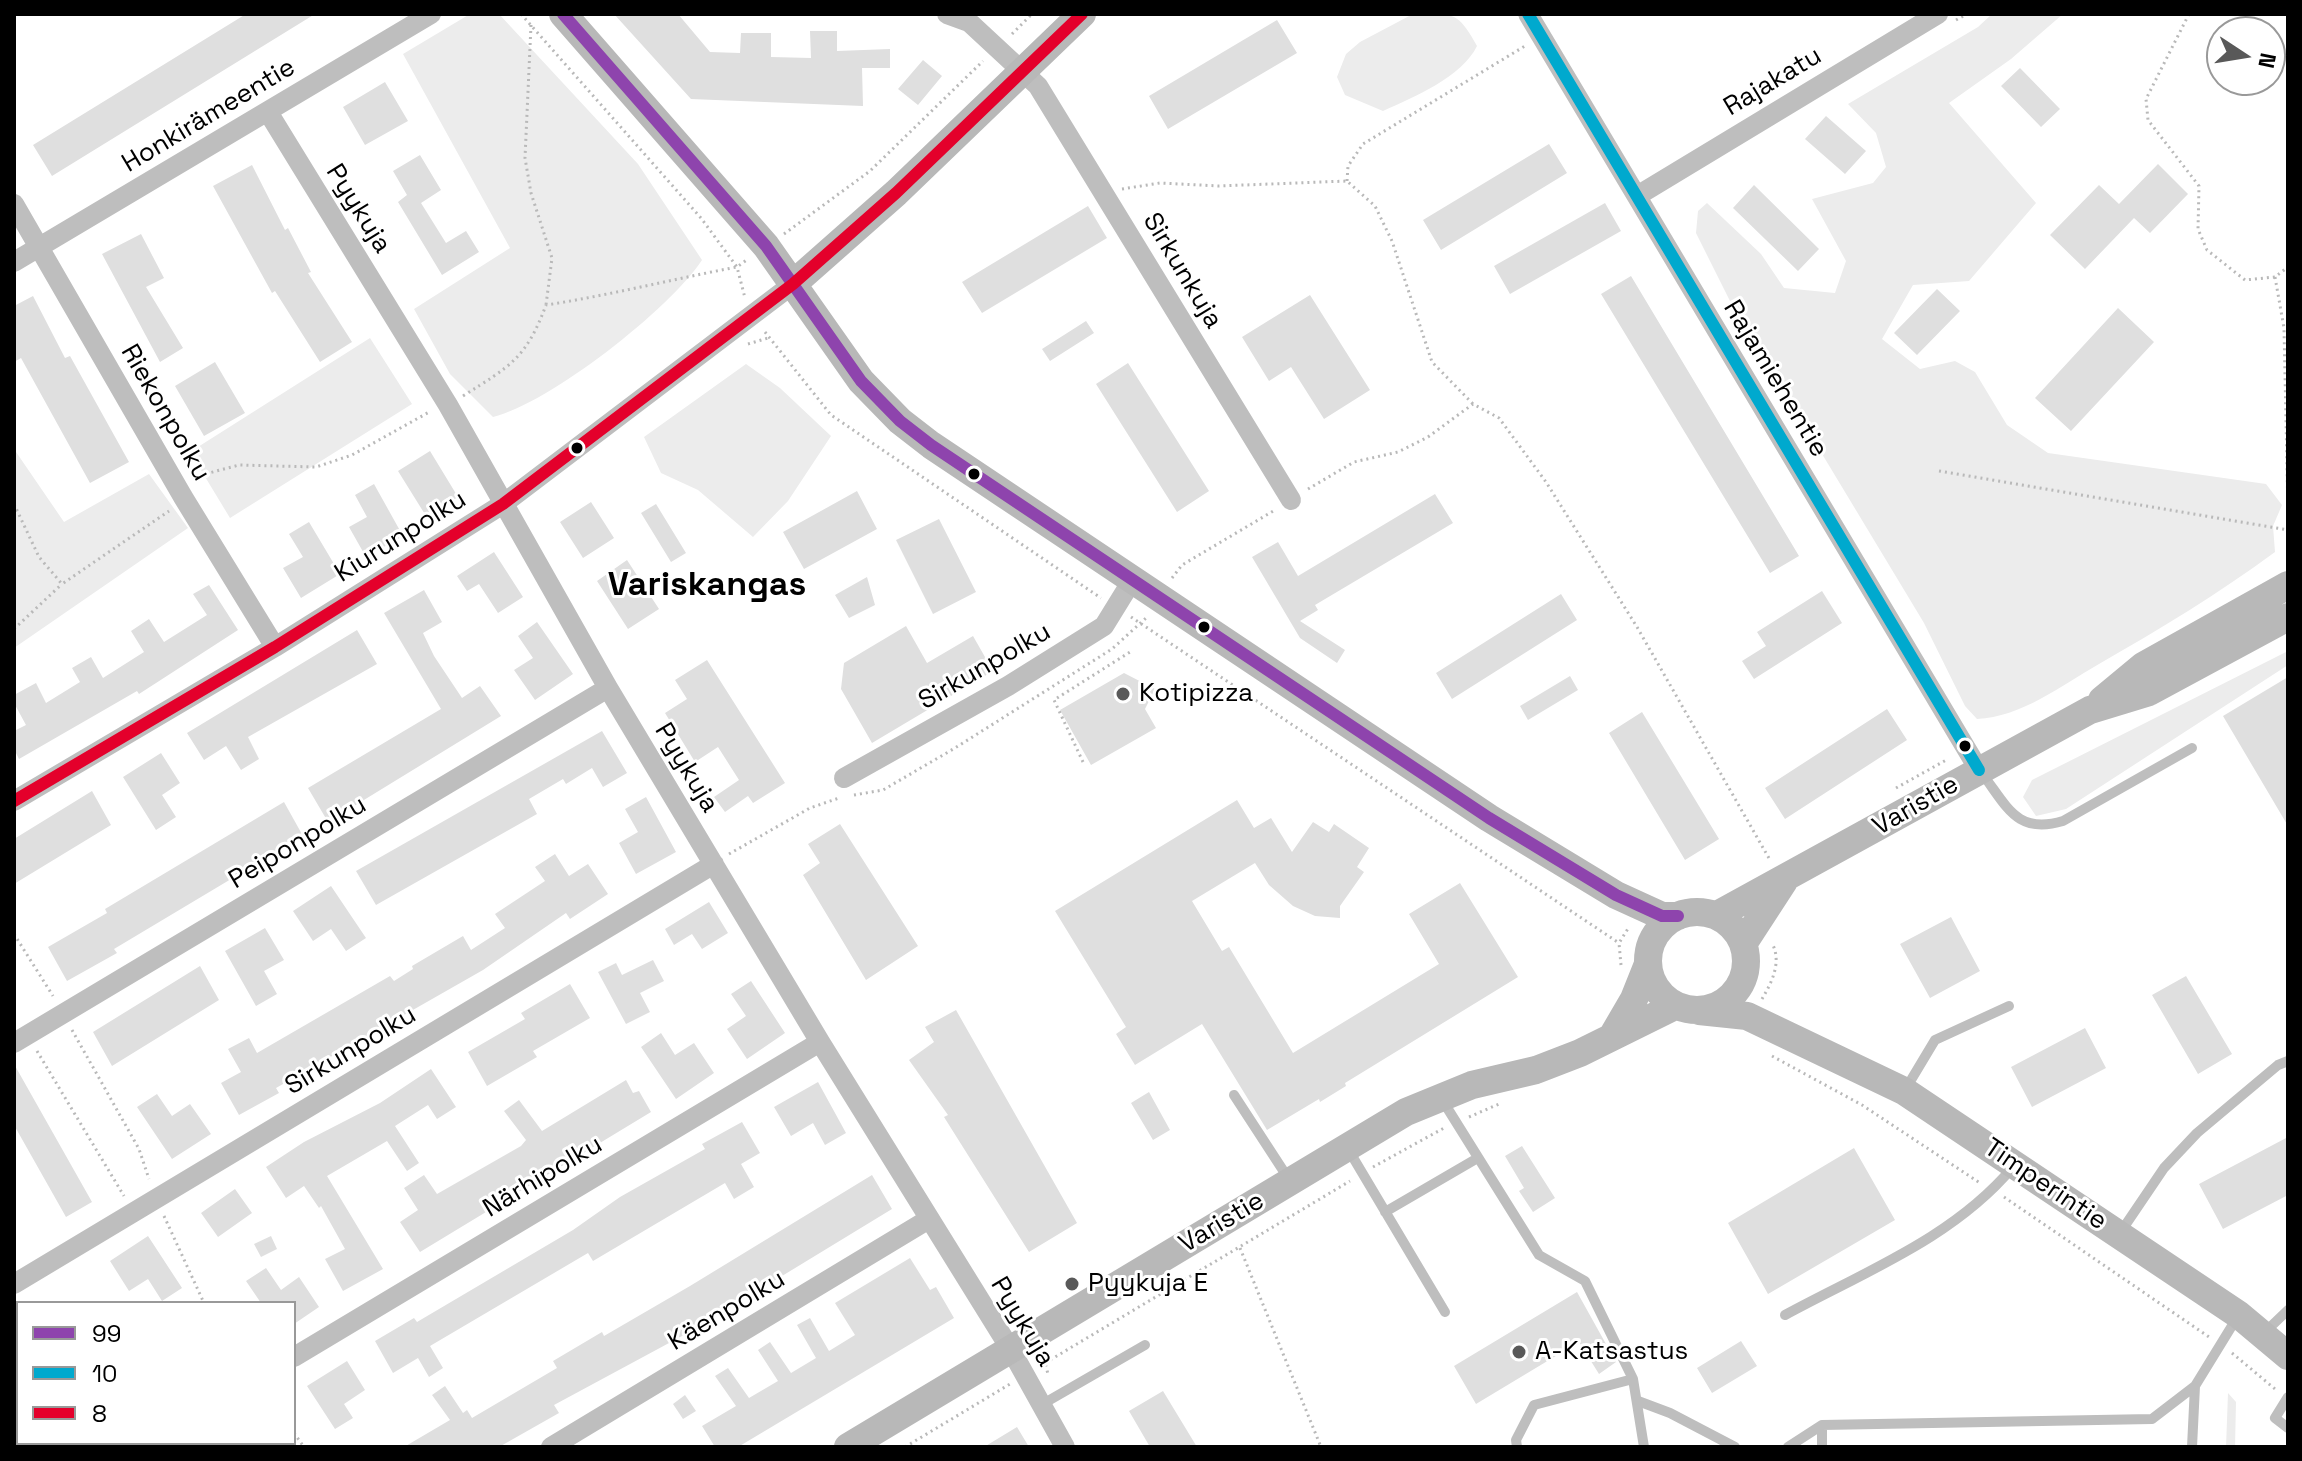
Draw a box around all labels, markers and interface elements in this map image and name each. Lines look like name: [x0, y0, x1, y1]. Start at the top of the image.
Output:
north arrow: [2206, 16, 2286, 96]
street label: Rajakatu: [1719, 41, 1827, 123]
text: N: [2252, 50, 2283, 71]
street label: Honkirämeentie: [117, 52, 301, 180]
street label: Pyykuja: [319, 159, 397, 259]
street label: Sirkunkuja: [1135, 208, 1229, 334]
street label: Rajamiehentie: [1716, 295, 1834, 463]
street label: Riekonpolku: [113, 339, 217, 487]
unlabelled marker: [569, 440, 585, 456]
unlabelled marker: [966, 466, 982, 482]
street label: Kiurunpolku: [330, 484, 472, 590]
district label: Variskangas: [608, 566, 806, 606]
street label: Sirkunpolku: [914, 617, 1056, 717]
unlabelled marker: [1196, 619, 1212, 635]
place label: Kotipizza: [1139, 678, 1253, 710]
marker: Kotipizza: [1114, 685, 1132, 703]
street label: Pyykuja: [647, 718, 725, 818]
unlabelled marker: [1957, 738, 1973, 754]
street label: Varistie: [1868, 769, 1964, 843]
street label: Peiponpolku: [224, 790, 372, 896]
street label: Sirkunpolku: [280, 1000, 422, 1102]
street label: Närhipolku: [478, 1129, 608, 1225]
street label: Timperintie: [1978, 1133, 2112, 1237]
street label: Varistie: [1174, 1186, 1270, 1260]
street label: Käenpolku: [663, 1264, 791, 1358]
place label: Pyykuja E: [1088, 1268, 1208, 1300]
street label: Pyykuja: [983, 1272, 1061, 1372]
marker: Pyykuja E: [1063, 1275, 1081, 1293]
legend: [16, 1301, 296, 1445]
text: 99: [92, 1318, 121, 1349]
place label: A-Katsastus: [1535, 1336, 1688, 1368]
marker: A-Katsastus: [1510, 1343, 1528, 1361]
text: 10: [92, 1358, 117, 1389]
text: 8: [92, 1398, 107, 1429]

